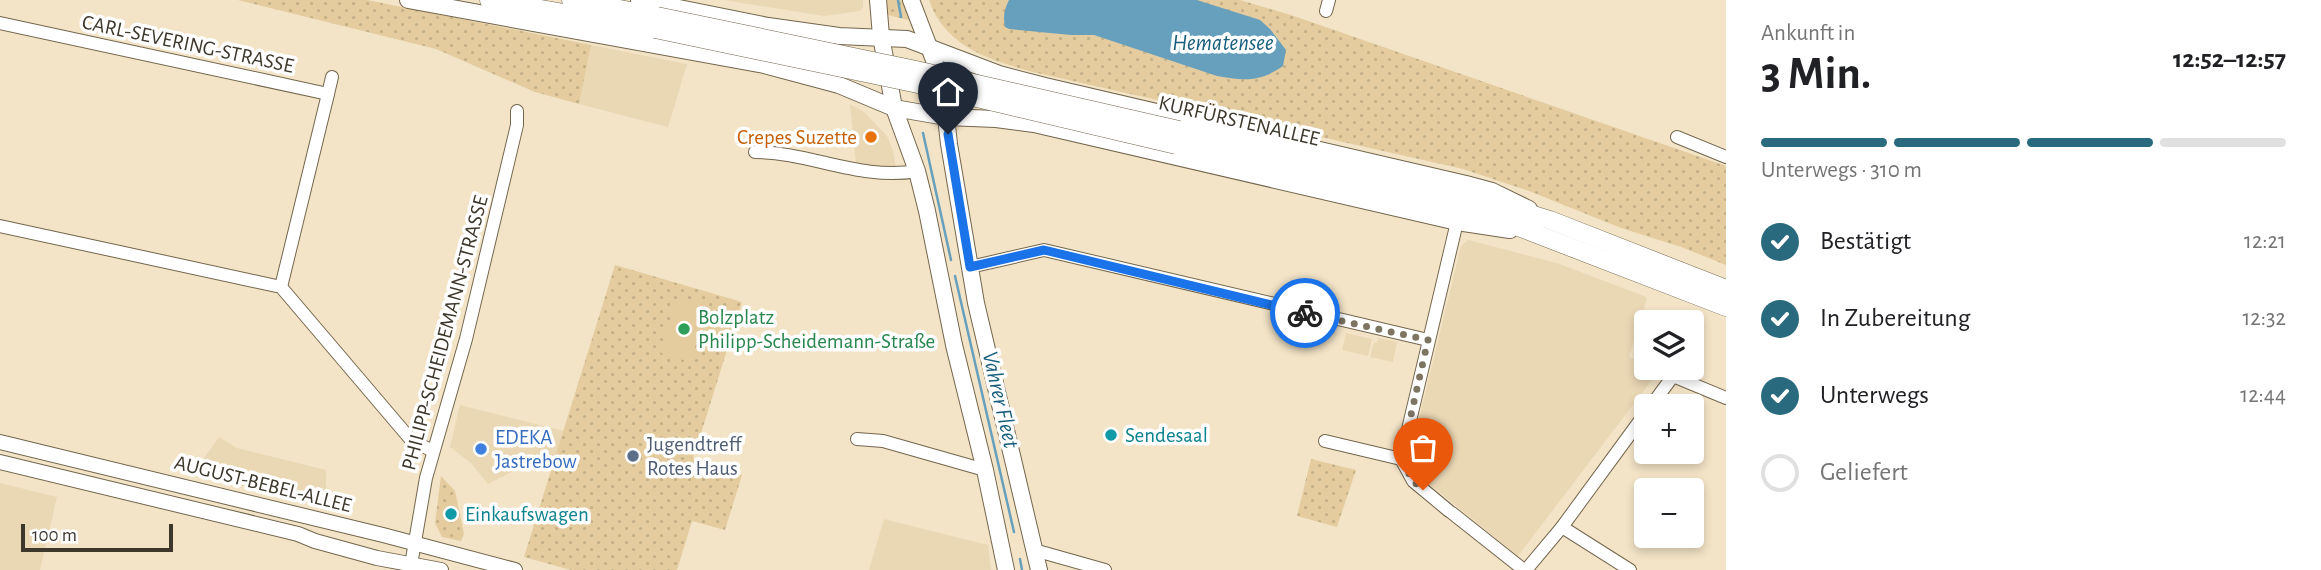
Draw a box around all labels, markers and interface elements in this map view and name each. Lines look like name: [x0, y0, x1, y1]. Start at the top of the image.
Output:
street label: CARL-SEVERING-STRASSE: [80, 11, 296, 77]
text: Ankunft in: [1761, 22, 1855, 45]
water label: Hematensee: [1172, 32, 1274, 55]
text: 12:52–12:57: [2173, 46, 2286, 72]
text: 3 Min.: [1761, 51, 1871, 97]
pin: [918, 62, 978, 134]
icon: home: [929, 73, 967, 111]
street label: KURFÜRSTENALLEE: [1157, 91, 1322, 150]
place label: Crepes Suzette: [737, 127, 857, 148]
marker: Crepes Suzette: [863, 129, 879, 145]
text: Unterwegs · 310 m: [1761, 159, 1922, 182]
street label: PHILIPP-SCHEIDEMANN-STRASSE: [398, 193, 492, 473]
icon: check: [1761, 223, 1799, 261]
text: Bestätigt: [1820, 228, 1911, 254]
text: 12:21: [2244, 230, 2286, 253]
courier: [1270, 278, 1340, 348]
icon: bike: [1286, 294, 1324, 332]
icon: check: [1761, 300, 1799, 338]
text: In Zubereitung: [1820, 305, 1970, 331]
place label: Bolzplatz Philipp-Scheidemann-Straße: [698, 307, 935, 352]
text: 12:32: [2242, 307, 2286, 330]
map controls: [1634, 310, 1704, 548]
button: layers: [1634, 310, 1704, 380]
marker: Bolzplatz Philipp-Scheidemann-Straße: [676, 321, 692, 337]
water label: Vahrer Fleet: [978, 349, 1022, 451]
icon: check: [1761, 377, 1799, 415]
text: Unterwegs: [1820, 382, 1929, 408]
text: 12:44: [2240, 384, 2286, 407]
button: +: [1634, 394, 1704, 464]
pin: [1393, 418, 1453, 490]
place label: Sendesaal: [1125, 425, 1208, 446]
place label: EDEKA Jastrebow: [495, 427, 577, 472]
marker: Sendesaal: [1103, 427, 1119, 443]
icon: bag: [1404, 429, 1442, 467]
place label: Jugendtreff Rotes Haus: [647, 434, 743, 479]
marker: EDEKA Jastrebow: [473, 441, 489, 457]
marker: Jugendtreff Rotes Haus: [625, 448, 641, 464]
street label: AUGUST-BEBEL-ALLEE: [172, 452, 354, 516]
text: Geliefert: [1820, 459, 1908, 485]
button: −: [1634, 478, 1704, 548]
place label: Einkaufswagen: [465, 504, 589, 525]
marker: Einkaufswagen: [443, 506, 459, 522]
scale bar: [21, 521, 173, 553]
text: 100 m: [32, 526, 77, 545]

